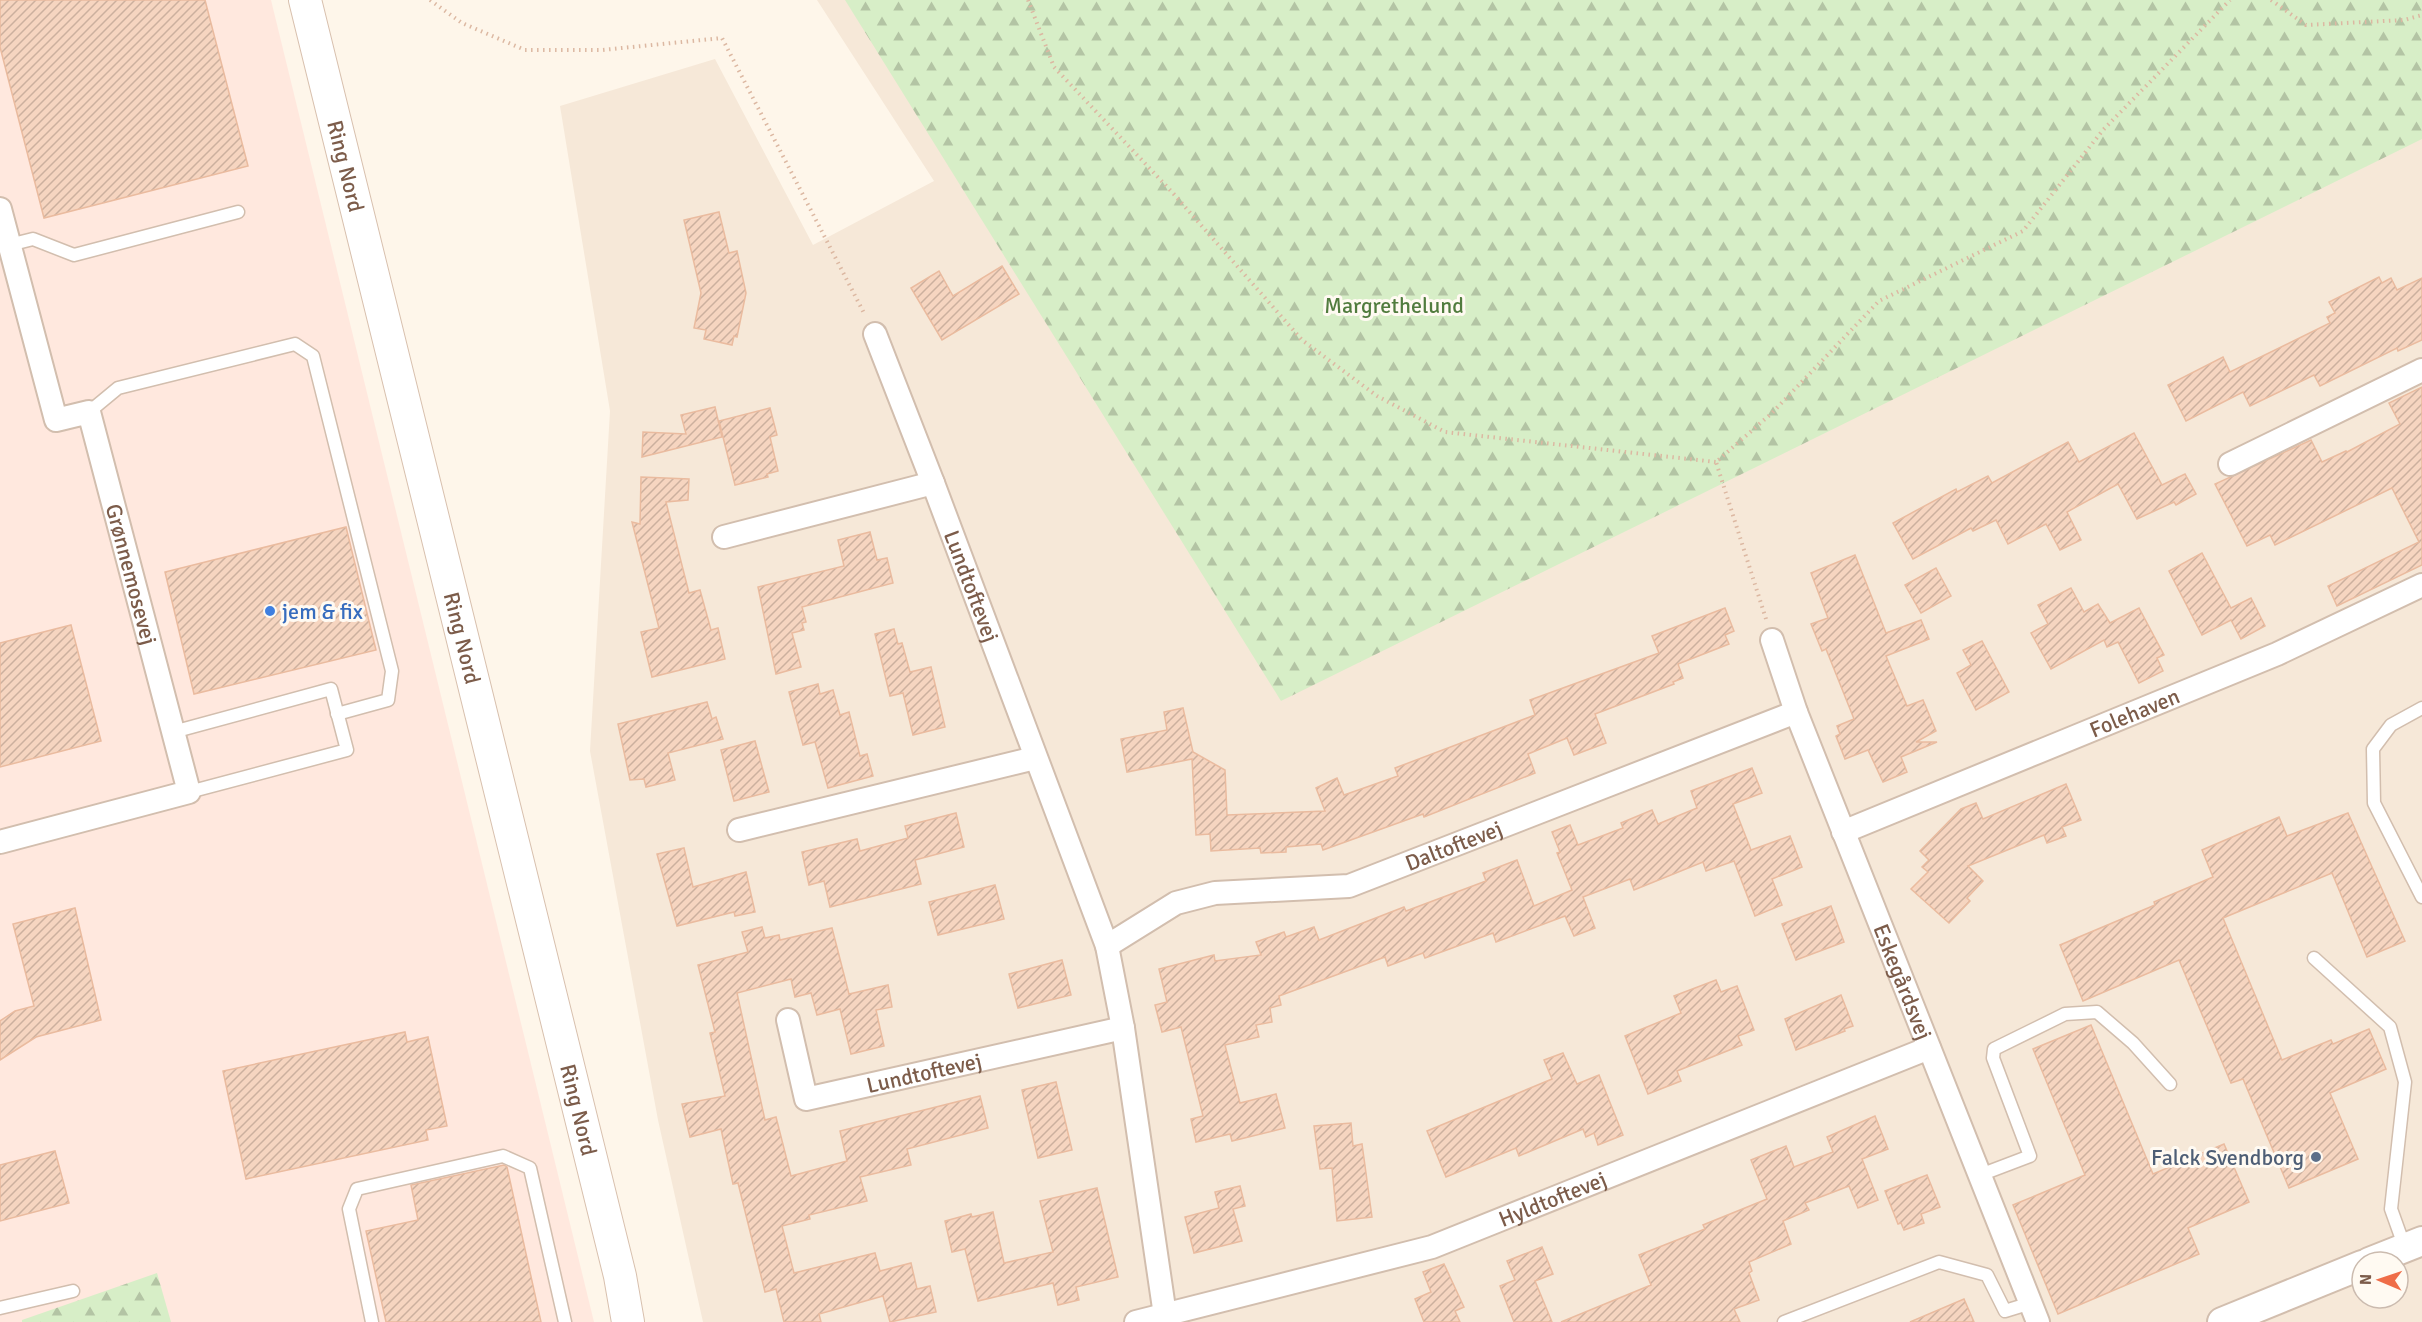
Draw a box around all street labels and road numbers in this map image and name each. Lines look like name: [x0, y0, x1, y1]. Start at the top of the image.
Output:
street label: Ring Nord: [322, 117, 370, 215]
street label: Grønnemosevej: [100, 501, 163, 648]
street label: Lundtoftevej: [938, 526, 1005, 646]
street label: Ring Nord: [438, 589, 487, 687]
street label: Folehaven: [2085, 682, 2184, 743]
street label: Daltoftevej: [1401, 814, 1506, 876]
street label: Eskegårdsvej: [1868, 920, 1938, 1044]
street label: Lundtoftevej: [864, 1047, 984, 1099]
street label: Ring Nord: [555, 1061, 603, 1158]
street label: Hyldtoftevej: [1495, 1165, 1610, 1232]

